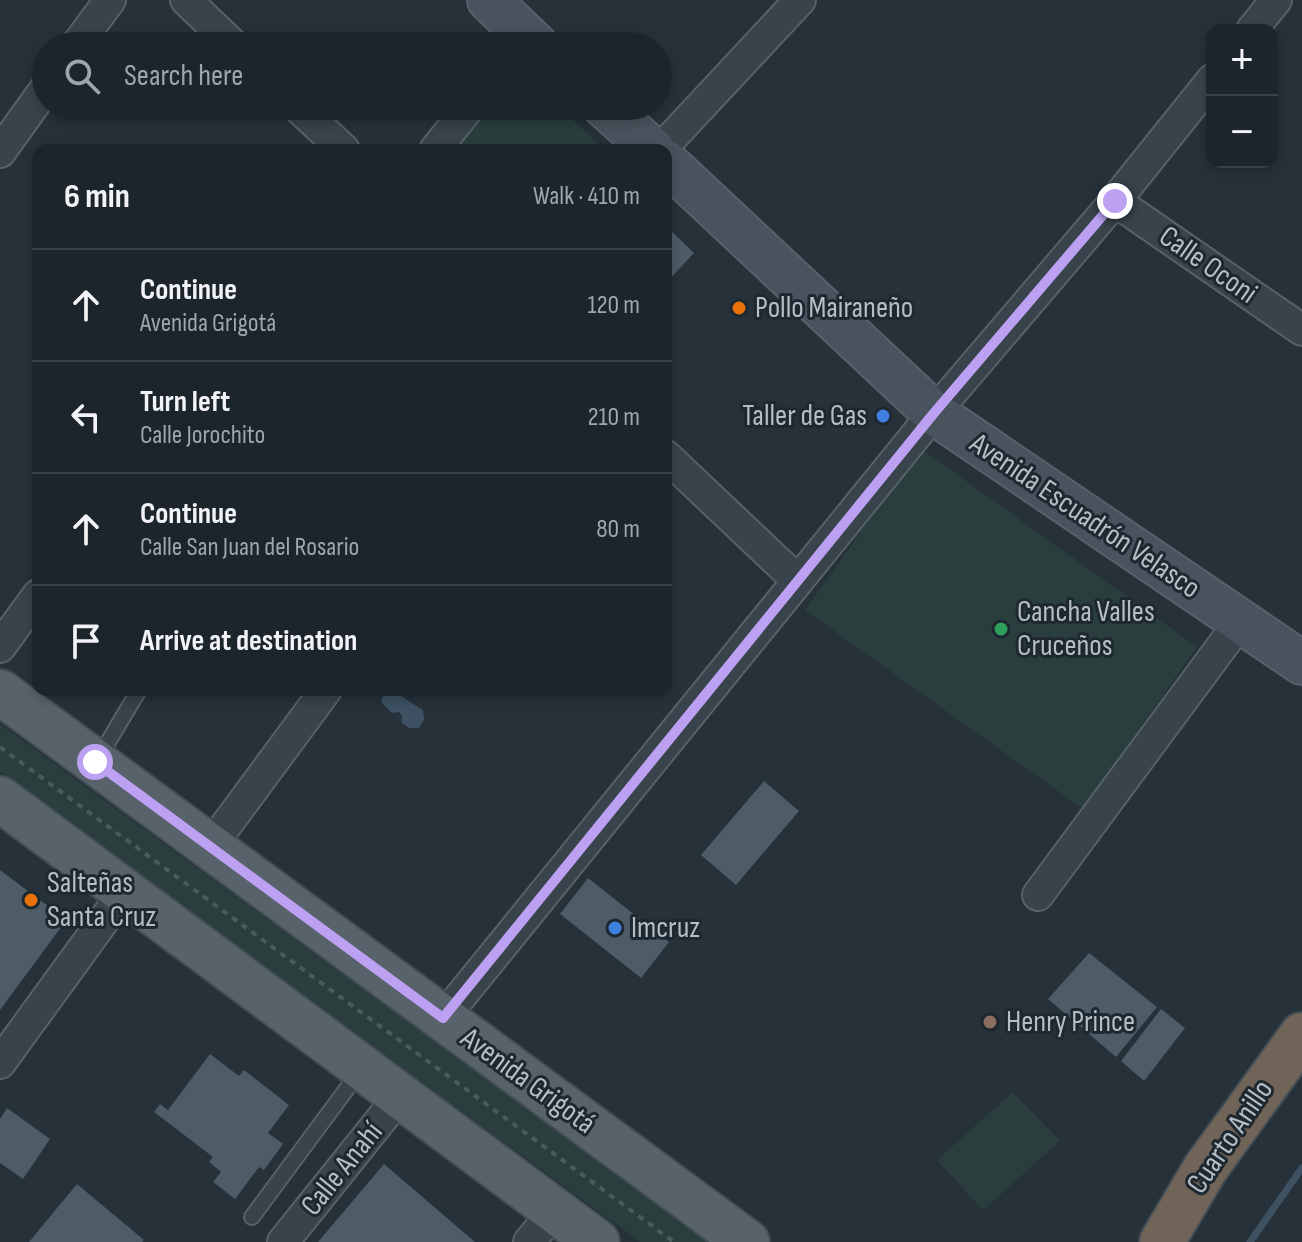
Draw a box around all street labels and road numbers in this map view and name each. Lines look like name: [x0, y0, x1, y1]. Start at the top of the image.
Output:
street label: Calle Oconi: [1152, 218, 1264, 312]
street label: Avenida Escuadrón Velasco: [962, 425, 1207, 606]
street label: Avenida Grigotá: [453, 1020, 602, 1142]
street label: Cuarto Anillo: [1179, 1073, 1281, 1201]
street label: Calle Anahí: [293, 1115, 391, 1223]

